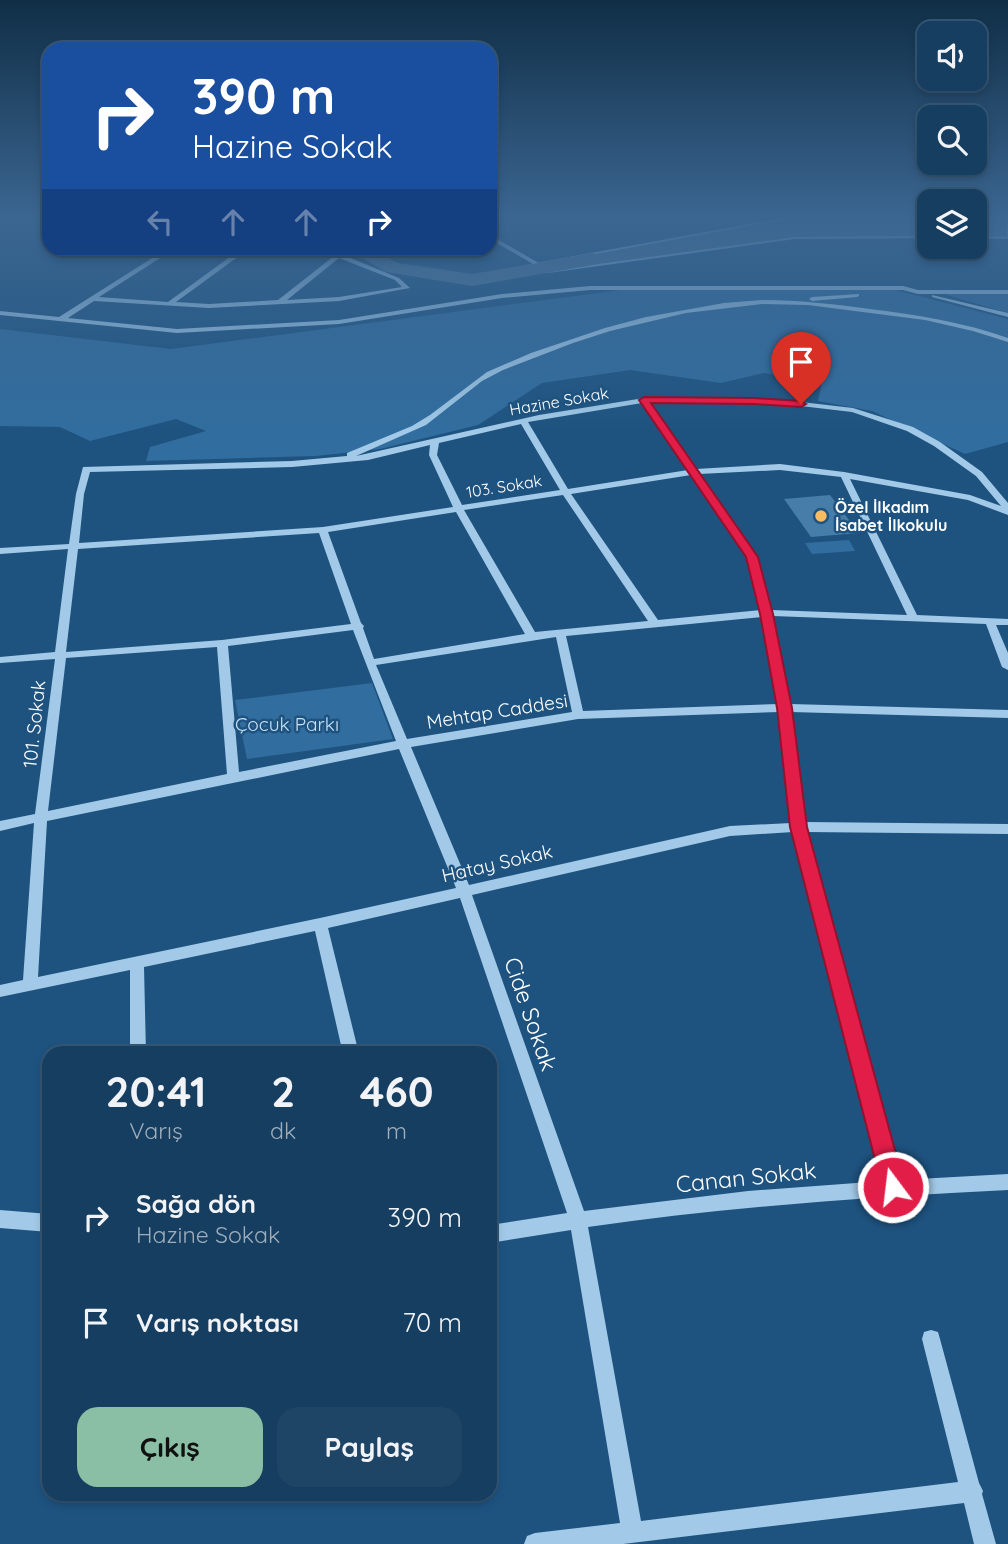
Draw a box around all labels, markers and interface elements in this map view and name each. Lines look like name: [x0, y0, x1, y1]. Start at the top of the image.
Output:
map controls: [917, 21, 987, 259]
button: sound: [917, 21, 987, 91]
text: 390 m: [192, 65, 335, 126]
icon: right: [77, 70, 168, 161]
button: search: [917, 105, 987, 175]
text: Hazine Sokak: [192, 126, 393, 166]
button: layers: [917, 189, 987, 259]
icon: left: [141, 203, 179, 241]
icon: ahead: [214, 203, 252, 241]
icon: ahead: [287, 203, 325, 241]
icon: right: [360, 203, 398, 241]
pin: [771, 332, 831, 404]
icon: arrive: [782, 343, 820, 381]
street label: Hazine Sokak: [508, 382, 610, 420]
street label: 103. Sokak: [465, 470, 543, 502]
place label: Özel İlkadım İsabet İlkokulu: [835, 497, 947, 535]
marker: Özel İlkadım İsabet İlkokulu: [813, 508, 829, 524]
street label: 101. Sokak: [17, 679, 51, 769]
street label: Mehtap Caddesi: [425, 688, 569, 734]
park label: Çocuk Parkı: [235, 712, 339, 736]
street label: Hatay Sokak: [439, 839, 555, 887]
street label: Cide Sokak: [498, 953, 564, 1075]
text: 20:41: [106, 1065, 206, 1118]
text: 2: [271, 1065, 295, 1118]
text: 460: [360, 1065, 433, 1118]
text: Varış: [129, 1116, 183, 1145]
text: dk: [270, 1116, 296, 1145]
text: m: [386, 1116, 407, 1145]
position arrow: [856, 1150, 930, 1224]
street label: Canan Sokak: [674, 1155, 818, 1199]
text: Sağa dön: [136, 1187, 256, 1220]
icon: right: [77, 1199, 115, 1237]
text: 390 m: [388, 1201, 462, 1234]
text: Hazine Sokak: [136, 1220, 280, 1249]
icon: arrive: [77, 1304, 115, 1342]
text: Varış noktası: [136, 1306, 299, 1339]
text: 70 m: [402, 1306, 462, 1339]
button: Çıkış: [77, 1407, 263, 1487]
button: Paylaş: [277, 1407, 462, 1487]

